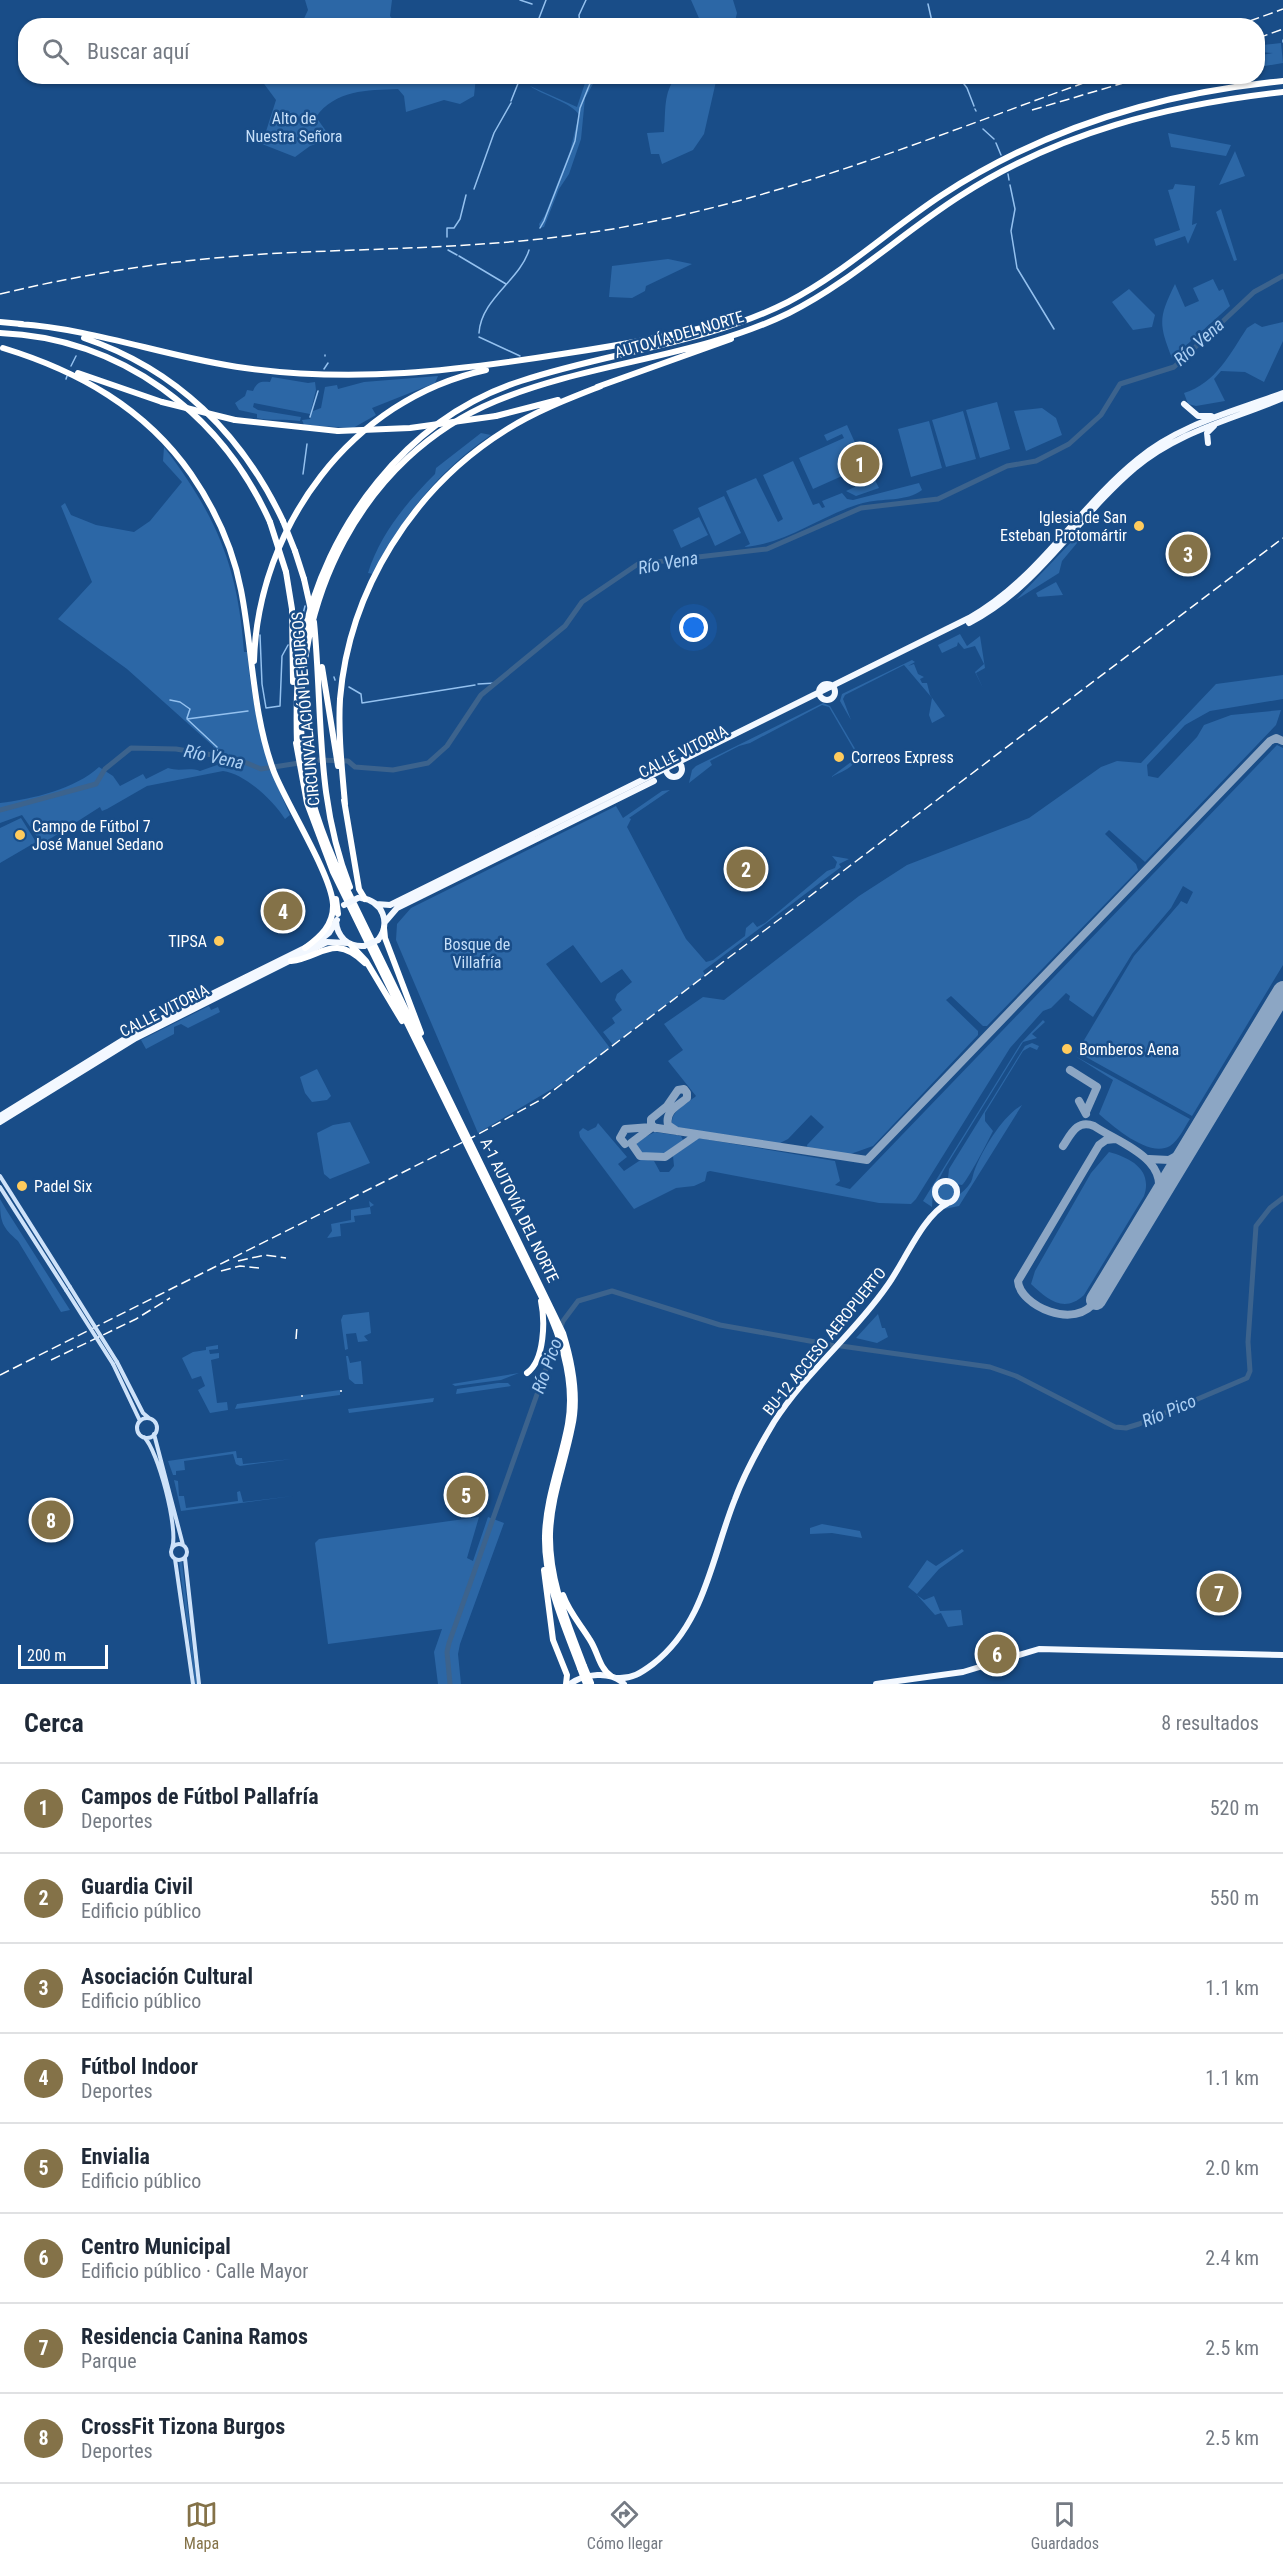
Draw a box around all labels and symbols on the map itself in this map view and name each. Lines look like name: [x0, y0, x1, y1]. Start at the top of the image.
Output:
park label: Alto de Nuestra Señora: [246, 109, 342, 146]
street label: AUTOVÍA DEL NORTE: [612, 307, 746, 362]
water label: Río Vena: [1169, 314, 1228, 370]
pin: 1: [840, 442, 880, 486]
place label: Iglesia de San Esteban Protomártir: [1000, 508, 1127, 545]
marker: Iglesia de San Esteban Protomártir: [1132, 519, 1146, 533]
pin: 3: [1168, 532, 1208, 576]
water label: Río Vena: [636, 547, 700, 578]
street label: CIRCUNVALACIÓN DE BURGOS: [287, 611, 323, 807]
your location: [679, 613, 708, 642]
street label: CALLE VITORIA: [635, 721, 731, 782]
water label: Río Vena: [182, 740, 246, 773]
place label: Correos Express: [851, 748, 954, 767]
marker: Correos Express: [832, 750, 846, 764]
place label: Campo de Fútbol 7 José Manuel Sedano: [32, 817, 164, 854]
marker: Campo de Fútbol 7 José Manuel Sedano: [13, 828, 27, 842]
pin: 2: [726, 846, 766, 892]
pin: 4: [264, 888, 302, 934]
place label: TIPSA: [168, 932, 207, 951]
marker: TIPSA: [212, 934, 226, 948]
park label: Bosque de Villafría: [444, 935, 510, 972]
street label: CALLE VITORIA: [116, 980, 212, 1041]
place label: Bomberos Aena: [1079, 1040, 1179, 1059]
marker: Bomberos Aena: [1060, 1042, 1074, 1056]
street label: A-1 AUTOVÍA DEL NORTE: [476, 1135, 563, 1286]
place label: Padel Six: [34, 1177, 92, 1196]
marker: Padel Six: [15, 1179, 29, 1193]
street label: BU-12 ACCESO AEROPUERTO: [759, 1264, 890, 1419]
water label: Río Pico: [527, 1336, 566, 1396]
water label: Río Pico: [1139, 1390, 1199, 1431]
pin: 5: [446, 1472, 486, 1518]
pin: 8: [32, 1498, 70, 1543]
pin: 7: [1200, 1570, 1238, 1616]
pin: 6: [978, 1632, 1016, 1676]
scale bar: [18, 1642, 108, 1670]

